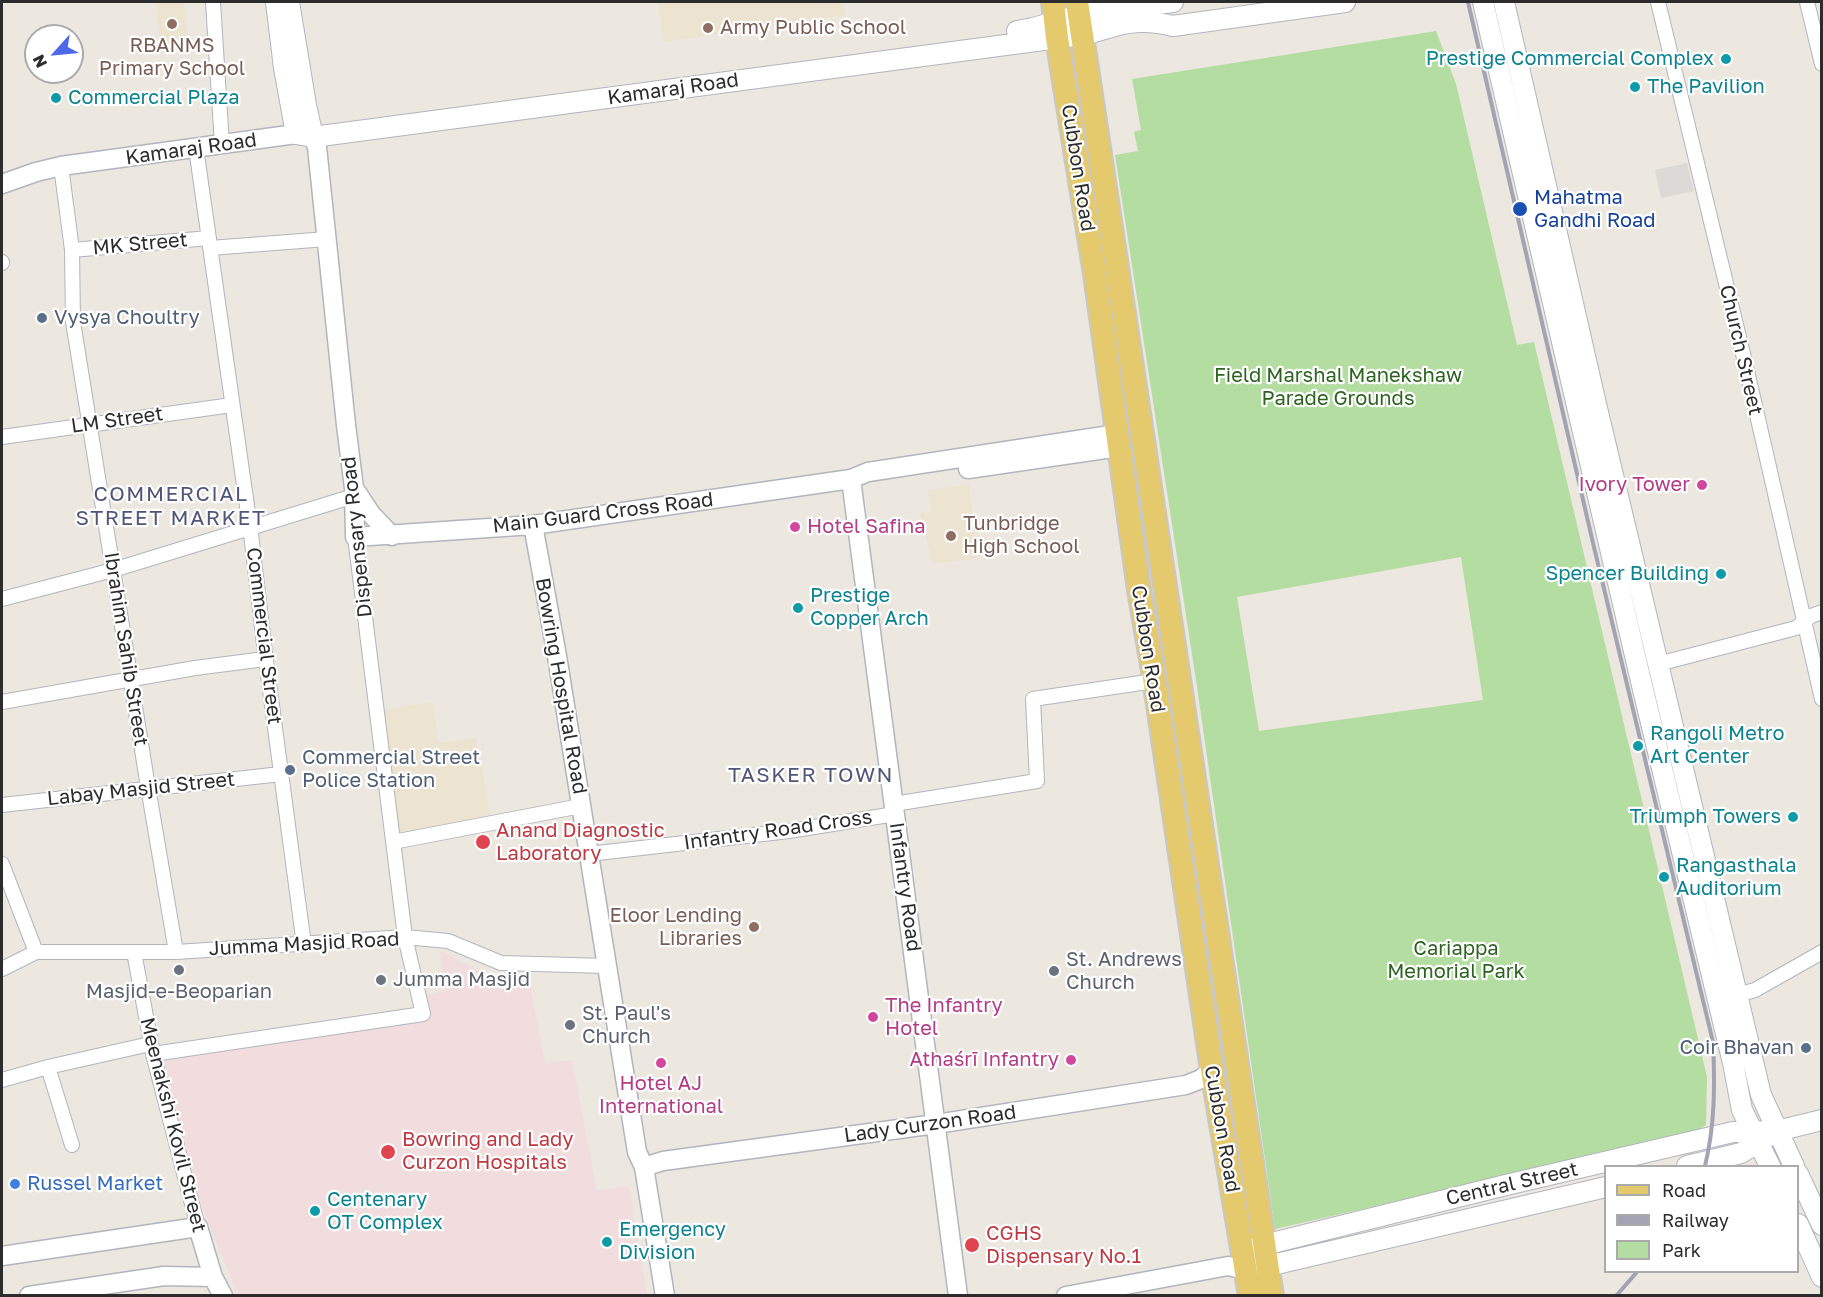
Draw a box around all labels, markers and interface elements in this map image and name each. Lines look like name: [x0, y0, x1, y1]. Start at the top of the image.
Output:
place label: Army Public School: [720, 16, 906, 40]
marker: RBANMS Primary School: [165, 17, 179, 31]
marker: Army Public School: [701, 21, 715, 35]
north arrow: [24, 24, 84, 84]
place label: RBANMS Primary School: [99, 34, 245, 81]
place label: Prestige Commercial Complex: [1426, 47, 1714, 71]
text: N: [28, 51, 51, 71]
marker: Prestige Commercial Complex: [1719, 52, 1733, 66]
street label: Kamaraj Road: [606, 68, 740, 110]
place label: The Pavilion: [1647, 75, 1765, 99]
marker: The Pavilion: [1628, 80, 1642, 94]
place label: Commercial Plaza: [68, 86, 239, 110]
marker: Commercial Plaza: [49, 91, 63, 105]
street label: Cubbon Road: [1056, 103, 1100, 233]
street label: Kamaraj Road: [124, 128, 258, 170]
place label: Mahatma Gandhi Road: [1534, 186, 1656, 233]
marker: Mahatma Gandhi Road: [1511, 200, 1529, 218]
street label: MK Street: [92, 228, 188, 260]
street label: Church Street: [1714, 283, 1768, 417]
place label: Vysya Choultry: [54, 306, 200, 330]
marker: Vysya Choultry: [35, 311, 49, 325]
park label: Field Marshal Manekshaw Parade Grounds: [1214, 364, 1462, 411]
street label: LM Street: [69, 402, 165, 438]
street label: Dispensary Road: [337, 455, 377, 619]
place label: Ivory Tower: [1579, 473, 1690, 497]
marker: Ivory Tower: [1695, 478, 1709, 492]
district label: COMMERCIAL STREET MARKET: [75, 481, 267, 531]
street label: Main Guard Cross Road: [491, 488, 715, 538]
place label: Tunbridge High School: [963, 512, 1080, 559]
place label: Hotel Safina: [807, 515, 926, 539]
marker: Hotel Safina: [788, 520, 802, 534]
marker: Tunbridge High School: [944, 529, 958, 543]
street label: Commercial Street: [241, 546, 287, 726]
street label: Ibrahim Sahib Street: [99, 550, 153, 748]
place label: Spencer Building: [1545, 562, 1709, 586]
marker: Spencer Building: [1714, 567, 1728, 581]
street label: Bowring Hospital Road: [530, 576, 592, 796]
place label: Prestige Copper Arch: [810, 584, 929, 631]
street label: Cubbon Road: [1126, 584, 1170, 714]
marker: Prestige Copper Arch: [791, 601, 805, 615]
place label: Rangoli Metro Art Center: [1650, 722, 1784, 769]
marker: Rangoli Metro Art Center: [1631, 739, 1645, 753]
place label: Commercial Street Police Station: [302, 746, 480, 793]
district label: TASKER TOWN: [728, 762, 894, 788]
marker: Commercial Street Police Station: [283, 763, 297, 777]
street label: Labay Masjid Street: [46, 767, 236, 811]
street label: Infantry Road Cross: [682, 805, 874, 855]
place label: Triumph Towers: [1629, 805, 1781, 829]
marker: Triumph Towers: [1786, 810, 1800, 824]
place label: Anand Diagnostic Laboratory: [496, 819, 665, 866]
street label: Infantry Road: [884, 821, 926, 953]
marker: Anand Diagnostic Laboratory: [474, 833, 492, 851]
place label: Rangasthala Auditorium: [1676, 854, 1796, 901]
marker: Rangasthala Auditorium: [1657, 870, 1671, 884]
place label: Eloor Lending Libraries: [609, 904, 742, 951]
marker: Eloor Lending Libraries: [747, 920, 761, 934]
street label: Jumma Masjid Road: [208, 927, 400, 961]
park label: Cariappa Memorial Park: [1387, 937, 1525, 984]
place label: St. Andrews Church: [1066, 948, 1182, 995]
marker: Masjid-e-Beoparian: [172, 963, 186, 977]
marker: St. Andrews Church: [1047, 964, 1061, 978]
place label: Jumma Masjid: [393, 968, 530, 992]
marker: Jumma Masjid: [374, 973, 388, 987]
place label: Masjid-e-Beoparian: [86, 980, 272, 1004]
place label: The Infantry Hotel: [885, 994, 1003, 1041]
place label: St. Paul's Church: [582, 1002, 671, 1049]
marker: The Infantry Hotel: [866, 1010, 880, 1024]
street label: Meenakshi Kovil Street: [135, 1015, 211, 1235]
marker: St. Paul's Church: [563, 1018, 577, 1032]
place label: Coir Bhavan: [1679, 1036, 1794, 1060]
marker: Coir Bhavan: [1799, 1041, 1813, 1055]
place label: Athaśrī Infantry: [910, 1048, 1059, 1072]
marker: Athaśrī Infantry: [1064, 1053, 1078, 1067]
marker: Hotel AJ International: [654, 1056, 668, 1070]
street label: Cubbon Road: [1199, 1064, 1245, 1194]
place label: Hotel AJ International: [599, 1072, 723, 1119]
street label: Lady Curzon Road: [842, 1100, 1018, 1148]
place label: Bowring and Lady Curzon Hospitals: [402, 1128, 573, 1175]
marker: Bowring and Lady Curzon Hospitals: [379, 1143, 397, 1161]
street label: Central Street: [1444, 1157, 1580, 1211]
legend: [1604, 1165, 1799, 1273]
place label: Russel Market: [27, 1172, 163, 1196]
marker: Russel Market: [8, 1177, 22, 1191]
text: Road: [1662, 1179, 1706, 1201]
place label: Centenary OT Complex: [327, 1188, 443, 1235]
marker: Centenary OT Complex: [308, 1204, 322, 1218]
text: Railway: [1662, 1209, 1729, 1231]
place label: Emergency Division: [619, 1218, 726, 1265]
place label: CGHS Dispensary No.1: [986, 1222, 1141, 1269]
marker: Emergency Division: [600, 1235, 614, 1249]
marker: CGHS Dispensary No.1: [963, 1236, 981, 1254]
text: Park: [1662, 1239, 1701, 1261]

